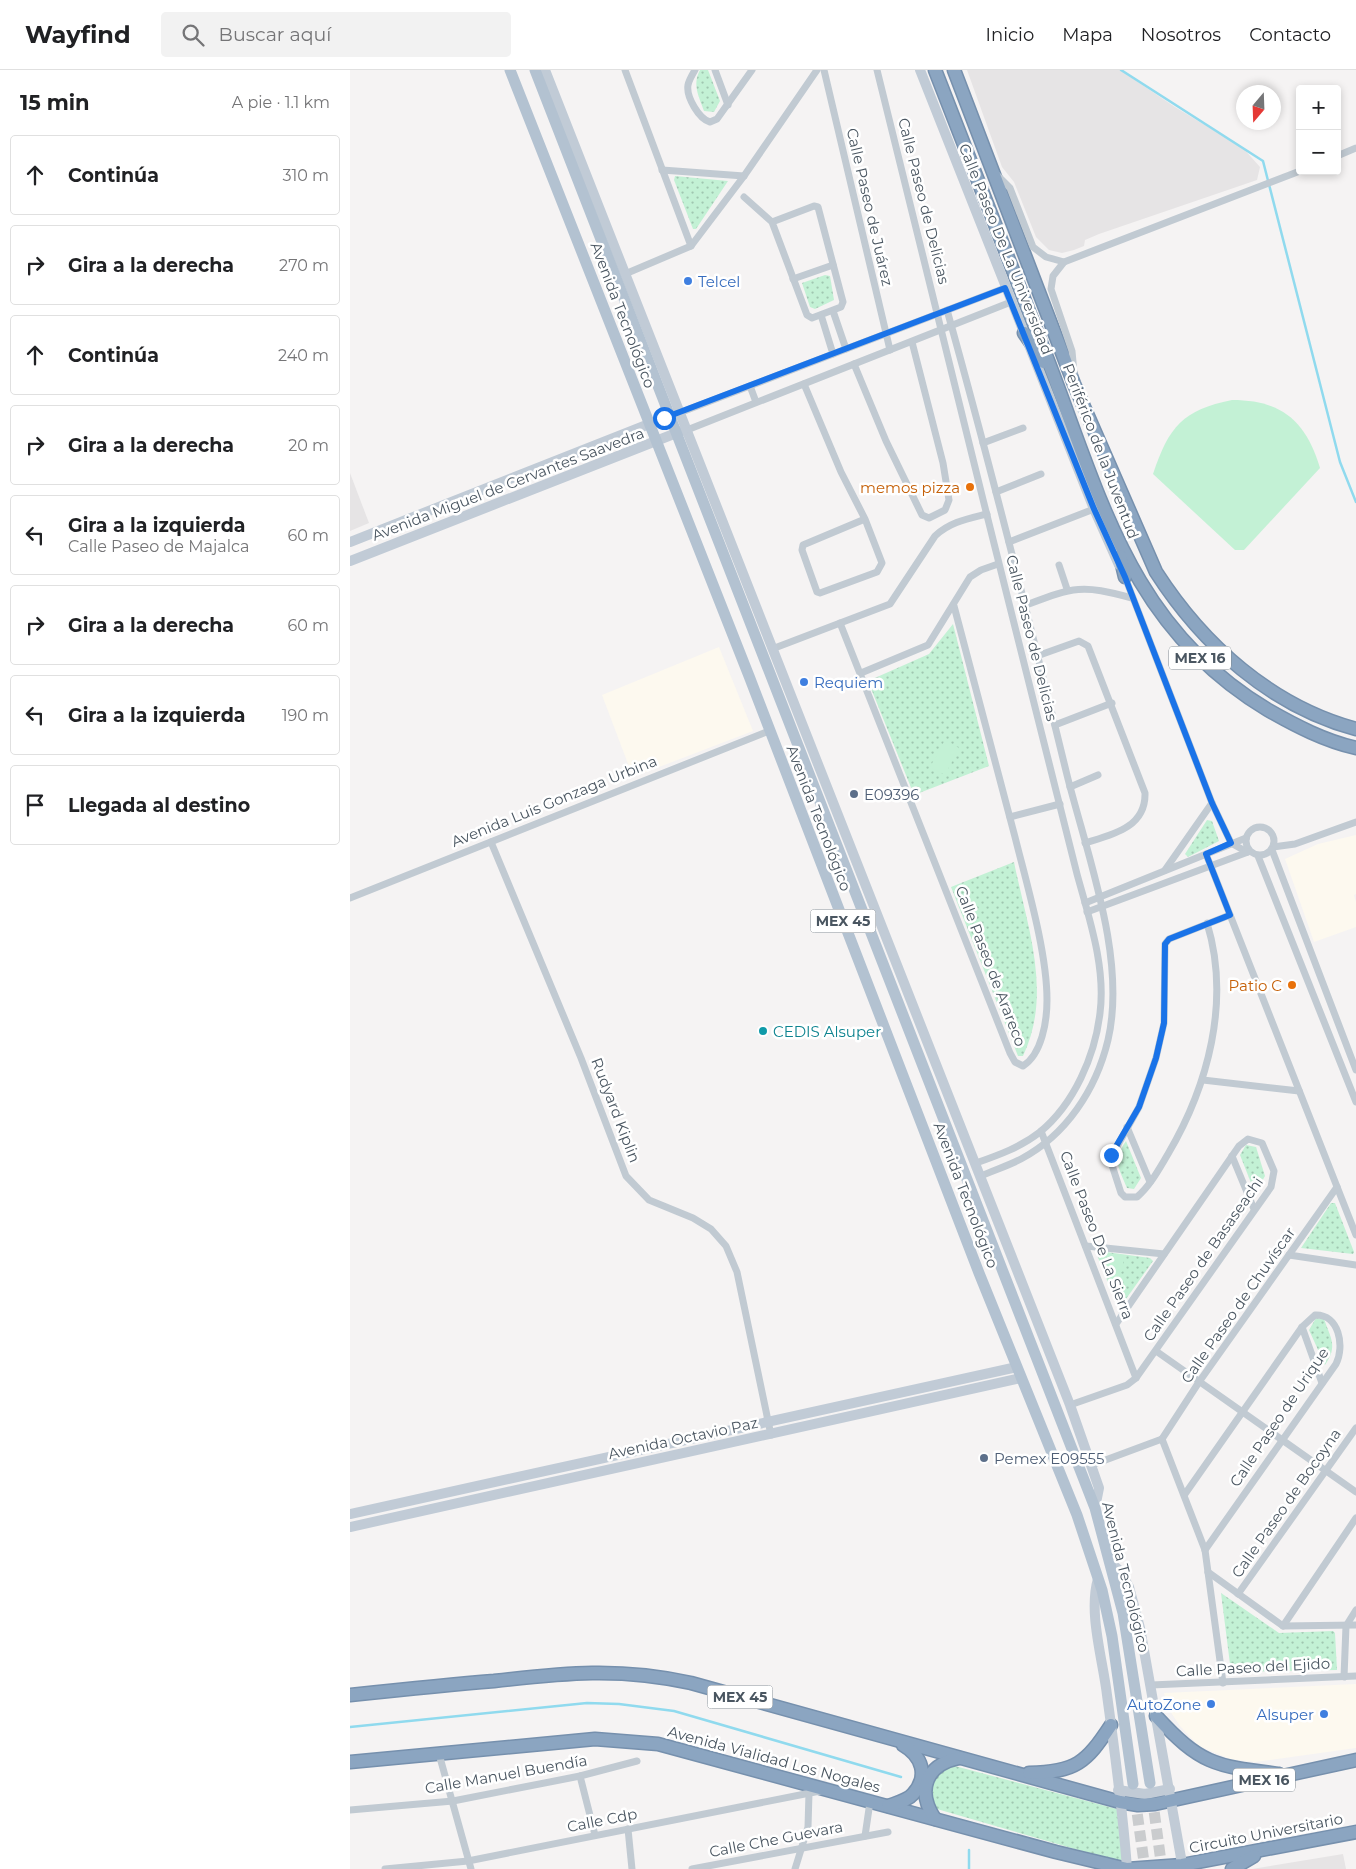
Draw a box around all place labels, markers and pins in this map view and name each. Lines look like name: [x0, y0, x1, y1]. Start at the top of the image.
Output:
place label: Telcel: [698, 272, 740, 291]
marker: Telcel: [682, 275, 694, 287]
place label: memos pizza: [860, 478, 960, 497]
marker: memos pizza: [964, 481, 976, 493]
place label: Requiem: [814, 673, 883, 692]
marker: Requiem: [798, 676, 810, 688]
place label: E09396: [864, 785, 919, 804]
marker: E09396: [848, 788, 860, 800]
place label: Patio C: [1229, 976, 1282, 995]
marker: Patio C: [1286, 979, 1298, 991]
place label: CEDIS Alsuper: [773, 1022, 881, 1041]
marker: CEDIS Alsuper: [757, 1025, 769, 1037]
place label: Pemex E09555: [994, 1449, 1105, 1468]
marker: Pemex E09555: [978, 1452, 990, 1464]
place label: AutoZone: [1127, 1695, 1201, 1714]
marker: AutoZone: [1205, 1698, 1217, 1710]
place label: Alsuper: [1257, 1705, 1314, 1724]
marker: Alsuper: [1318, 1708, 1330, 1720]

